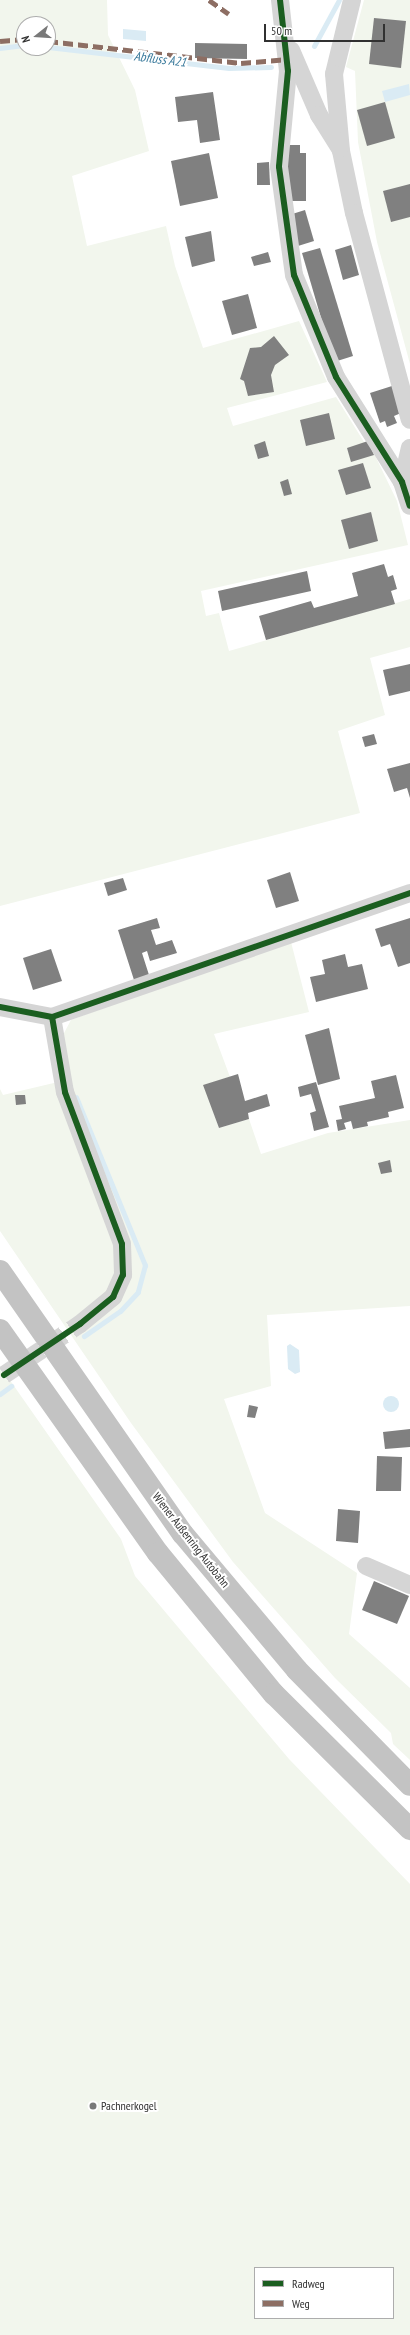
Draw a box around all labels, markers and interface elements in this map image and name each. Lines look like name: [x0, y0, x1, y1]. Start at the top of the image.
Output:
north arrow: [16, 16, 56, 56]
scale bar: [266, 16, 387, 42]
text: 50 m: [271, 23, 292, 38]
text: N: [18, 34, 33, 44]
water label: Abfluss A21: [133, 49, 187, 71]
street label: Wiener Außenring Autobahn: [149, 1489, 233, 1591]
place label: Pachnerkogel: [101, 2099, 157, 2113]
marker: Pachnerkogel: [88, 2101, 98, 2111]
legend: [254, 2267, 394, 2319]
text: Radweg: [292, 2276, 325, 2291]
text: Weg: [292, 2296, 310, 2311]

